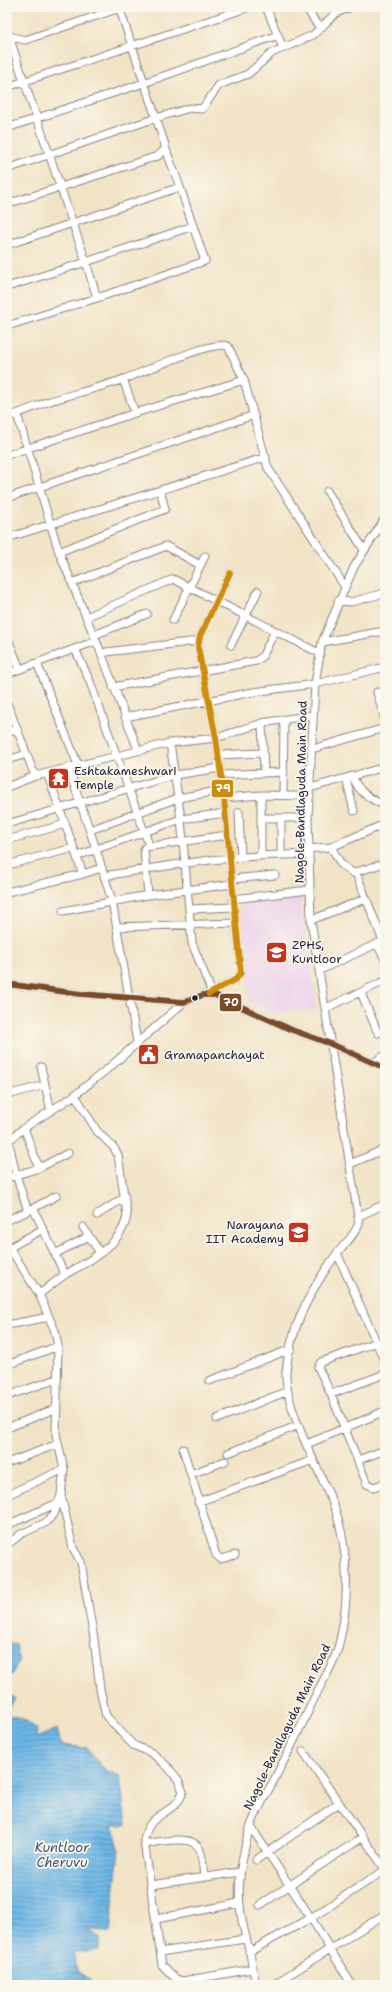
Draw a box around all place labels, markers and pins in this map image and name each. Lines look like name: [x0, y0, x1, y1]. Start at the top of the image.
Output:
place label: Eshtakameshwari Temple: [74, 763, 177, 793]
temple icon: Eshtakameshwari Temple: [45, 765, 71, 791]
place label: ZPHS, Kuntloor: [292, 937, 342, 967]
school or university icon: ZPHS, Kuntloor: [264, 939, 290, 965]
unlabelled marker: [190, 993, 200, 1003]
public building icon: Gramapanchayat: [136, 1042, 162, 1068]
place label: Gramapanchayat: [164, 1047, 265, 1063]
place label: Narayana IIT Academy: [206, 1217, 285, 1247]
school or university icon: Narayana IIT Academy: [286, 1219, 312, 1245]

